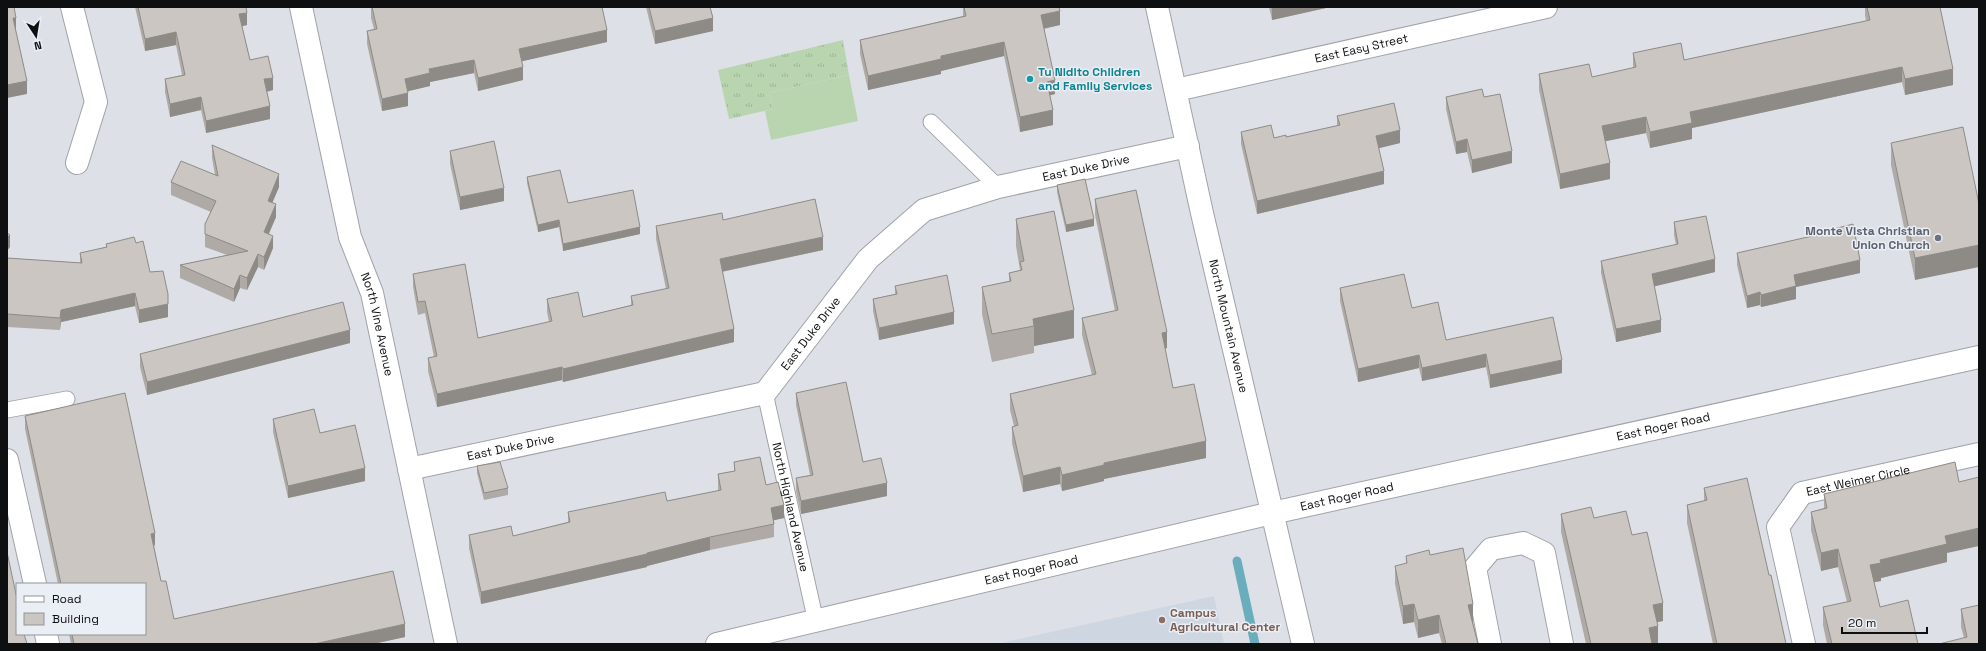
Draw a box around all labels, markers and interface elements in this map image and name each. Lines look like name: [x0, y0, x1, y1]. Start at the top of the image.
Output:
north arrow: [16, 16, 56, 56]
street label: East Easy Street: [1313, 30, 1410, 67]
text: N: [33, 38, 43, 53]
place label: Tu Nidito Children and Family Services: [1038, 64, 1152, 94]
marker: Tu Nidito Children and Family Services: [1025, 74, 1035, 84]
street label: East Duke Drive: [1041, 151, 1131, 185]
place label: Monte Vista Christian Union Church: [1805, 223, 1930, 253]
marker: Monte Vista Christian Union Church: [1933, 233, 1943, 243]
street label: North Mountain Avenue: [1205, 258, 1252, 394]
street label: North Vine Avenue: [357, 270, 397, 377]
street label: East Duke Drive: [777, 293, 844, 374]
street label: East Roger Road: [1615, 409, 1712, 445]
street label: East Duke Drive: [466, 430, 556, 464]
street label: North Highland Avenue: [768, 441, 813, 573]
street label: East Weimer Circle: [1805, 461, 1912, 500]
street label: East Roger Road: [1299, 478, 1395, 515]
street label: East Roger Road: [983, 551, 1080, 589]
legend: [16, 583, 146, 635]
text: Road: [52, 591, 81, 607]
place label: Campus Agricultural Center: [1170, 605, 1281, 635]
scale bar: [1842, 609, 1927, 635]
text: Building: [52, 611, 99, 627]
marker: Campus Agricultural Center: [1157, 615, 1167, 625]
text: 20 m: [1848, 615, 1876, 631]

